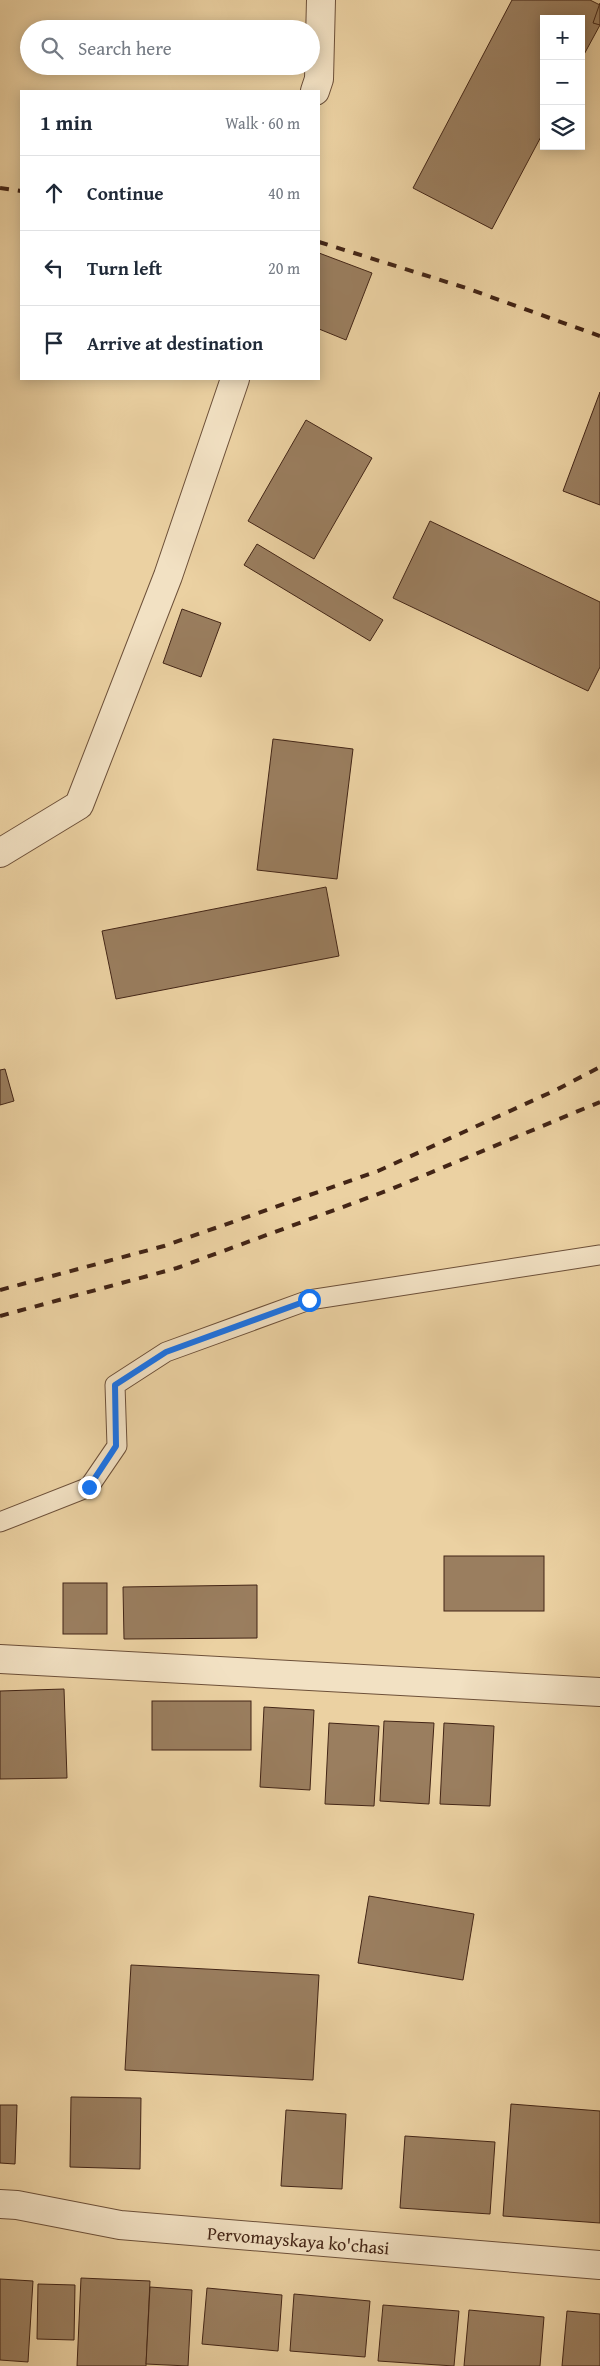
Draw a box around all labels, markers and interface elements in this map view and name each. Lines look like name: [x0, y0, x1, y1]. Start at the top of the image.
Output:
map controls: [540, 15, 585, 150]
button: +: [540, 15, 585, 60]
search box: [20, 20, 320, 75]
icon: search: [38, 34, 66, 62]
text: Search here: [78, 34, 172, 62]
button: −: [540, 60, 585, 105]
button: layers: [540, 105, 585, 150]
text: 1 min: [40, 107, 92, 138]
text: Walk · 60 m: [225, 111, 300, 135]
icon: ahead: [40, 179, 68, 207]
text: Continue: [87, 179, 164, 207]
text: 40 m: [268, 181, 300, 205]
icon: left: [40, 254, 68, 282]
text: Turn left: [87, 254, 162, 282]
text: 20 m: [268, 256, 300, 280]
icon: arrive: [40, 329, 68, 357]
text: Arrive at destination: [87, 329, 263, 357]
route start: [298, 1289, 321, 1312]
route end: [78, 1476, 101, 1499]
street label: Pervomayskaya ko'chasi: [206, 2219, 391, 2261]

